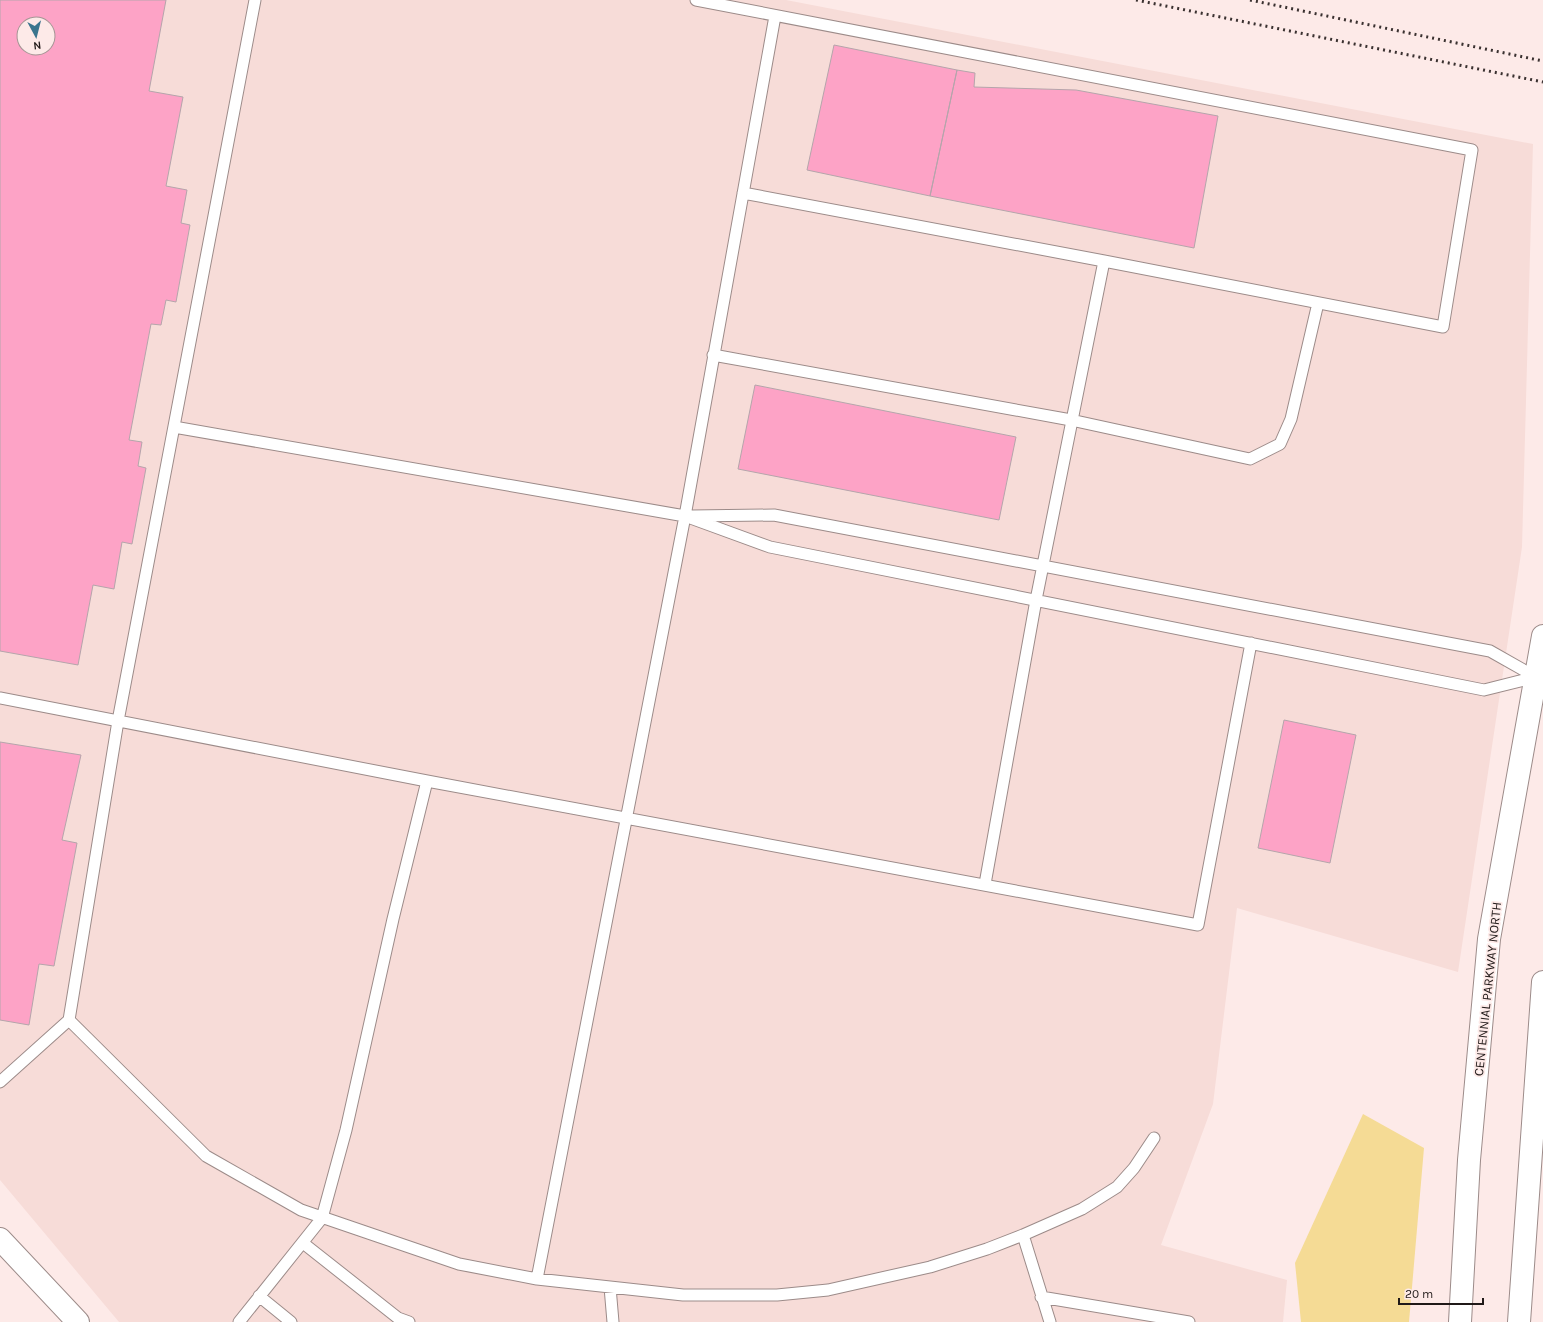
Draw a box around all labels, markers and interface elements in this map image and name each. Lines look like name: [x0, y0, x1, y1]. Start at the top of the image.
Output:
north arrow: [16, 16, 56, 56]
text: N: [32, 38, 42, 52]
street label: CENTENNIAL PARKWAY NORTH: [1471, 901, 1504, 1077]
scale bar: [1399, 1280, 1483, 1306]
text: 20 m: [1405, 1287, 1433, 1301]

